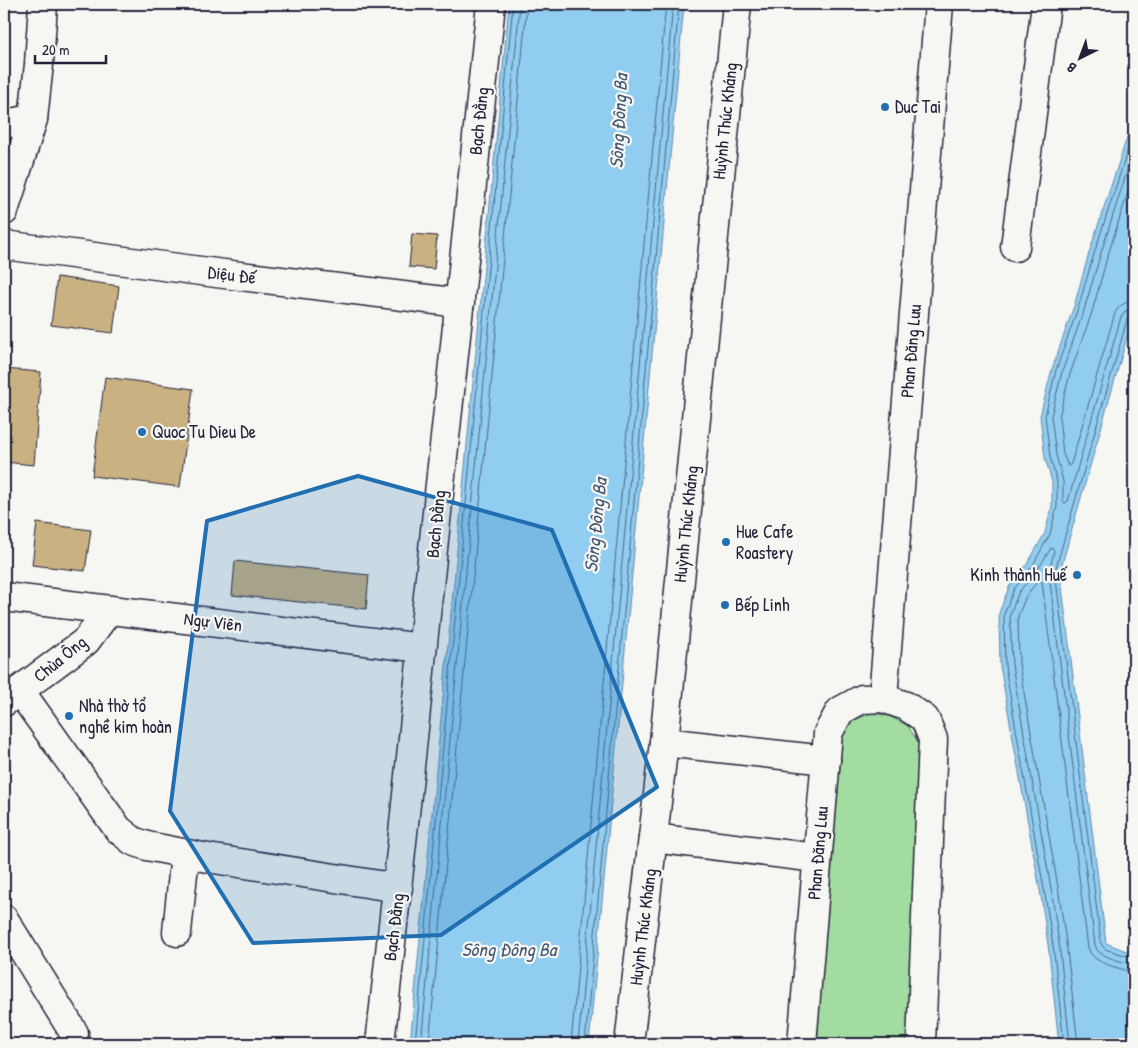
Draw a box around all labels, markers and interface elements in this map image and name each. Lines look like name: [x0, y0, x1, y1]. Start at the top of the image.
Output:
scale bar: [35, 32, 106, 64]
north arrow: [1056, 32, 1106, 82]
text: 20 m: [42, 39, 69, 60]
text: B: [1062, 59, 1080, 77]
street label: Huỳnh Thúc Kháng: [706, 61, 743, 181]
water label: Sông Đông Ba: [603, 71, 634, 169]
street label: Bạch Đằng: [463, 86, 494, 156]
place label: Duc Tai: [895, 94, 941, 119]
marker: Duc Tai: [879, 101, 891, 113]
street label: Diệu Đế: [207, 259, 258, 290]
street label: Phan Đăng Lưu: [894, 303, 927, 399]
place label: Quoc Tu Dieu De: [152, 419, 256, 444]
marker: Quoc Tu Dieu De: [136, 426, 148, 438]
street label: Huỳnh Thúc Kháng: [667, 464, 704, 584]
water label: Sông Đông Ba: [577, 474, 613, 573]
street label: Bạch Đằng: [420, 489, 451, 559]
place label: Hue Cafe Roastery: [736, 519, 794, 565]
marker: Hue Cafe Roastery: [720, 536, 732, 548]
place label: Kinh thành Huế: [970, 562, 1068, 587]
marker: Kinh thành Huế: [1071, 569, 1083, 581]
place label: Bếp Linh: [735, 592, 790, 617]
marker: Bếp Linh: [719, 599, 731, 611]
street label: Ngự Viên: [183, 606, 244, 637]
street label: Chùa Ông: [28, 629, 92, 688]
place label: Nhà thờ tổ nghề kim hoàn: [79, 693, 172, 739]
marker: Nhà thờ tổ nghề kim hoàn: [63, 710, 75, 722]
street label: Phan Đăng Lưu: [801, 805, 834, 901]
street label: Huỳnh Thúc Kháng: [623, 867, 662, 987]
street label: Bạch Đằng: [377, 892, 410, 962]
water label: Sông Đông Ba: [462, 936, 559, 962]

